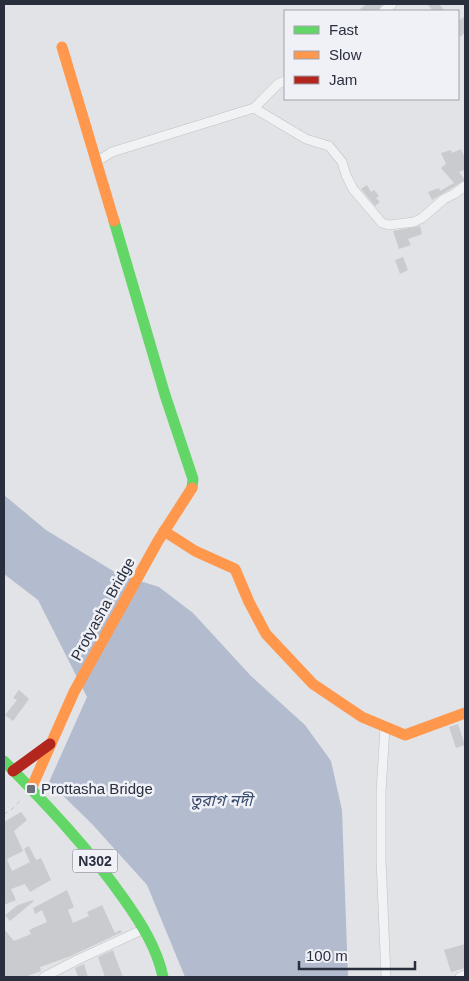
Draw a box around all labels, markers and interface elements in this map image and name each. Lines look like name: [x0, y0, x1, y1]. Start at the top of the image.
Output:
legend: [284, 10, 459, 100]
text: Fast: [329, 21, 359, 38]
text: Slow: [329, 46, 362, 63]
text: Jam: [329, 71, 357, 88]
street label: Protyasha Bridge: [67, 554, 138, 663]
place label: Prottasha Bridge: [41, 780, 153, 797]
marker: Prottasha Bridge: [25, 783, 37, 795]
water label: তুরাগ নদী: [190, 791, 255, 810]
road number: N302: [72, 849, 118, 872]
scale bar: [299, 938, 415, 970]
text: 100 m: [306, 947, 348, 964]

